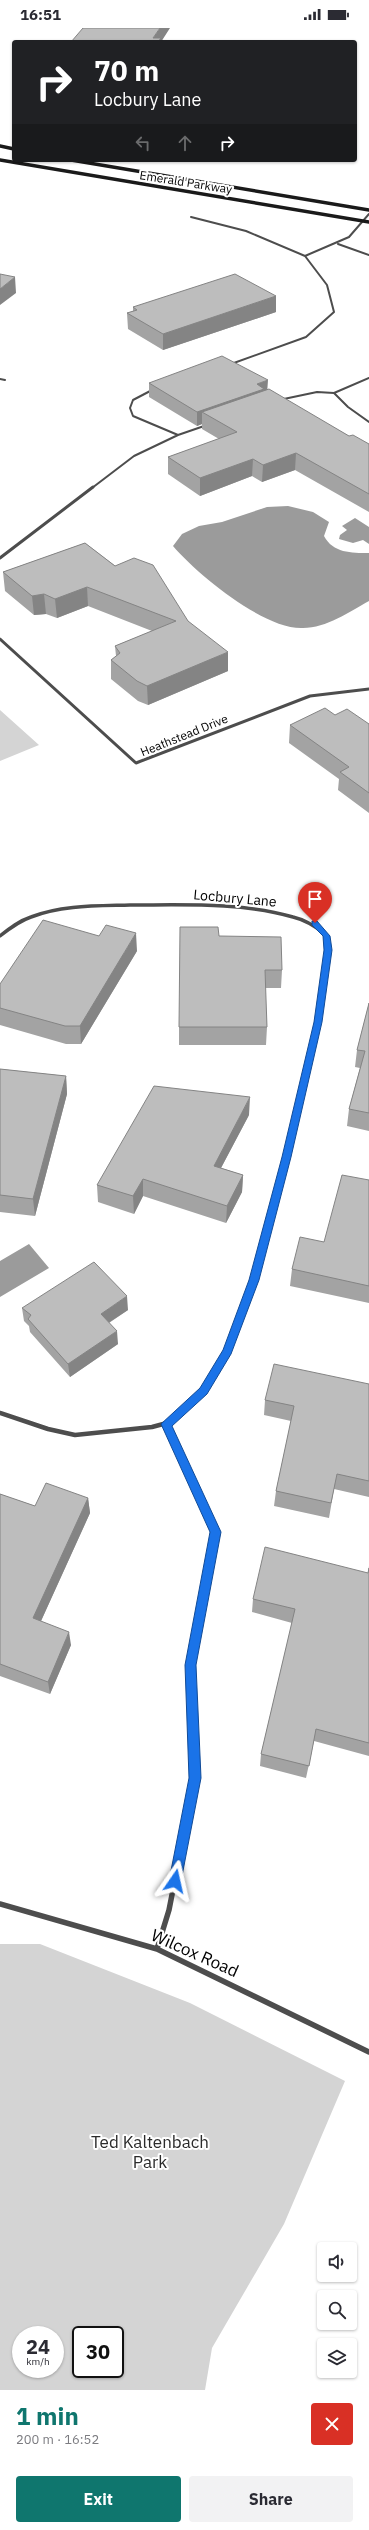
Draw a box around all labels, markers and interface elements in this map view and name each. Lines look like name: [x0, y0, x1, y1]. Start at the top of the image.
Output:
text: 16:51: [20, 5, 61, 24]
text: 70 m: [94, 52, 159, 89]
icon: right: [28, 56, 80, 108]
text: Locbury Lane: [94, 88, 201, 111]
icon: left: [132, 132, 154, 154]
icon: ahead: [174, 132, 196, 154]
icon: right: [216, 132, 238, 154]
street label: Emerald Parkway: [139, 167, 233, 197]
street label: Heathstead Drive: [138, 710, 230, 759]
pin: [298, 882, 332, 923]
street label: Locbury Lane: [193, 885, 278, 911]
icon: arrive: [304, 888, 326, 910]
position arrow: [154, 1860, 196, 1902]
street label: Wilcox Road: [148, 1924, 242, 1982]
park label: Ted Kaltenbach Park: [91, 2131, 209, 2173]
map controls: [317, 2242, 357, 2378]
button: sound: [317, 2242, 357, 2282]
button: search: [317, 2290, 357, 2330]
speed limit sign: 30: [72, 2326, 124, 2378]
text: 24: [26, 2333, 50, 2360]
button: layers: [317, 2338, 357, 2378]
text: km/h: [26, 2355, 50, 2368]
text: 1 min: [16, 2400, 79, 2432]
button: close: [311, 2403, 353, 2445]
text: 200 m · 16:52: [16, 2431, 99, 2448]
button: Exit: [16, 2476, 181, 2522]
button: Share: [189, 2476, 353, 2522]

